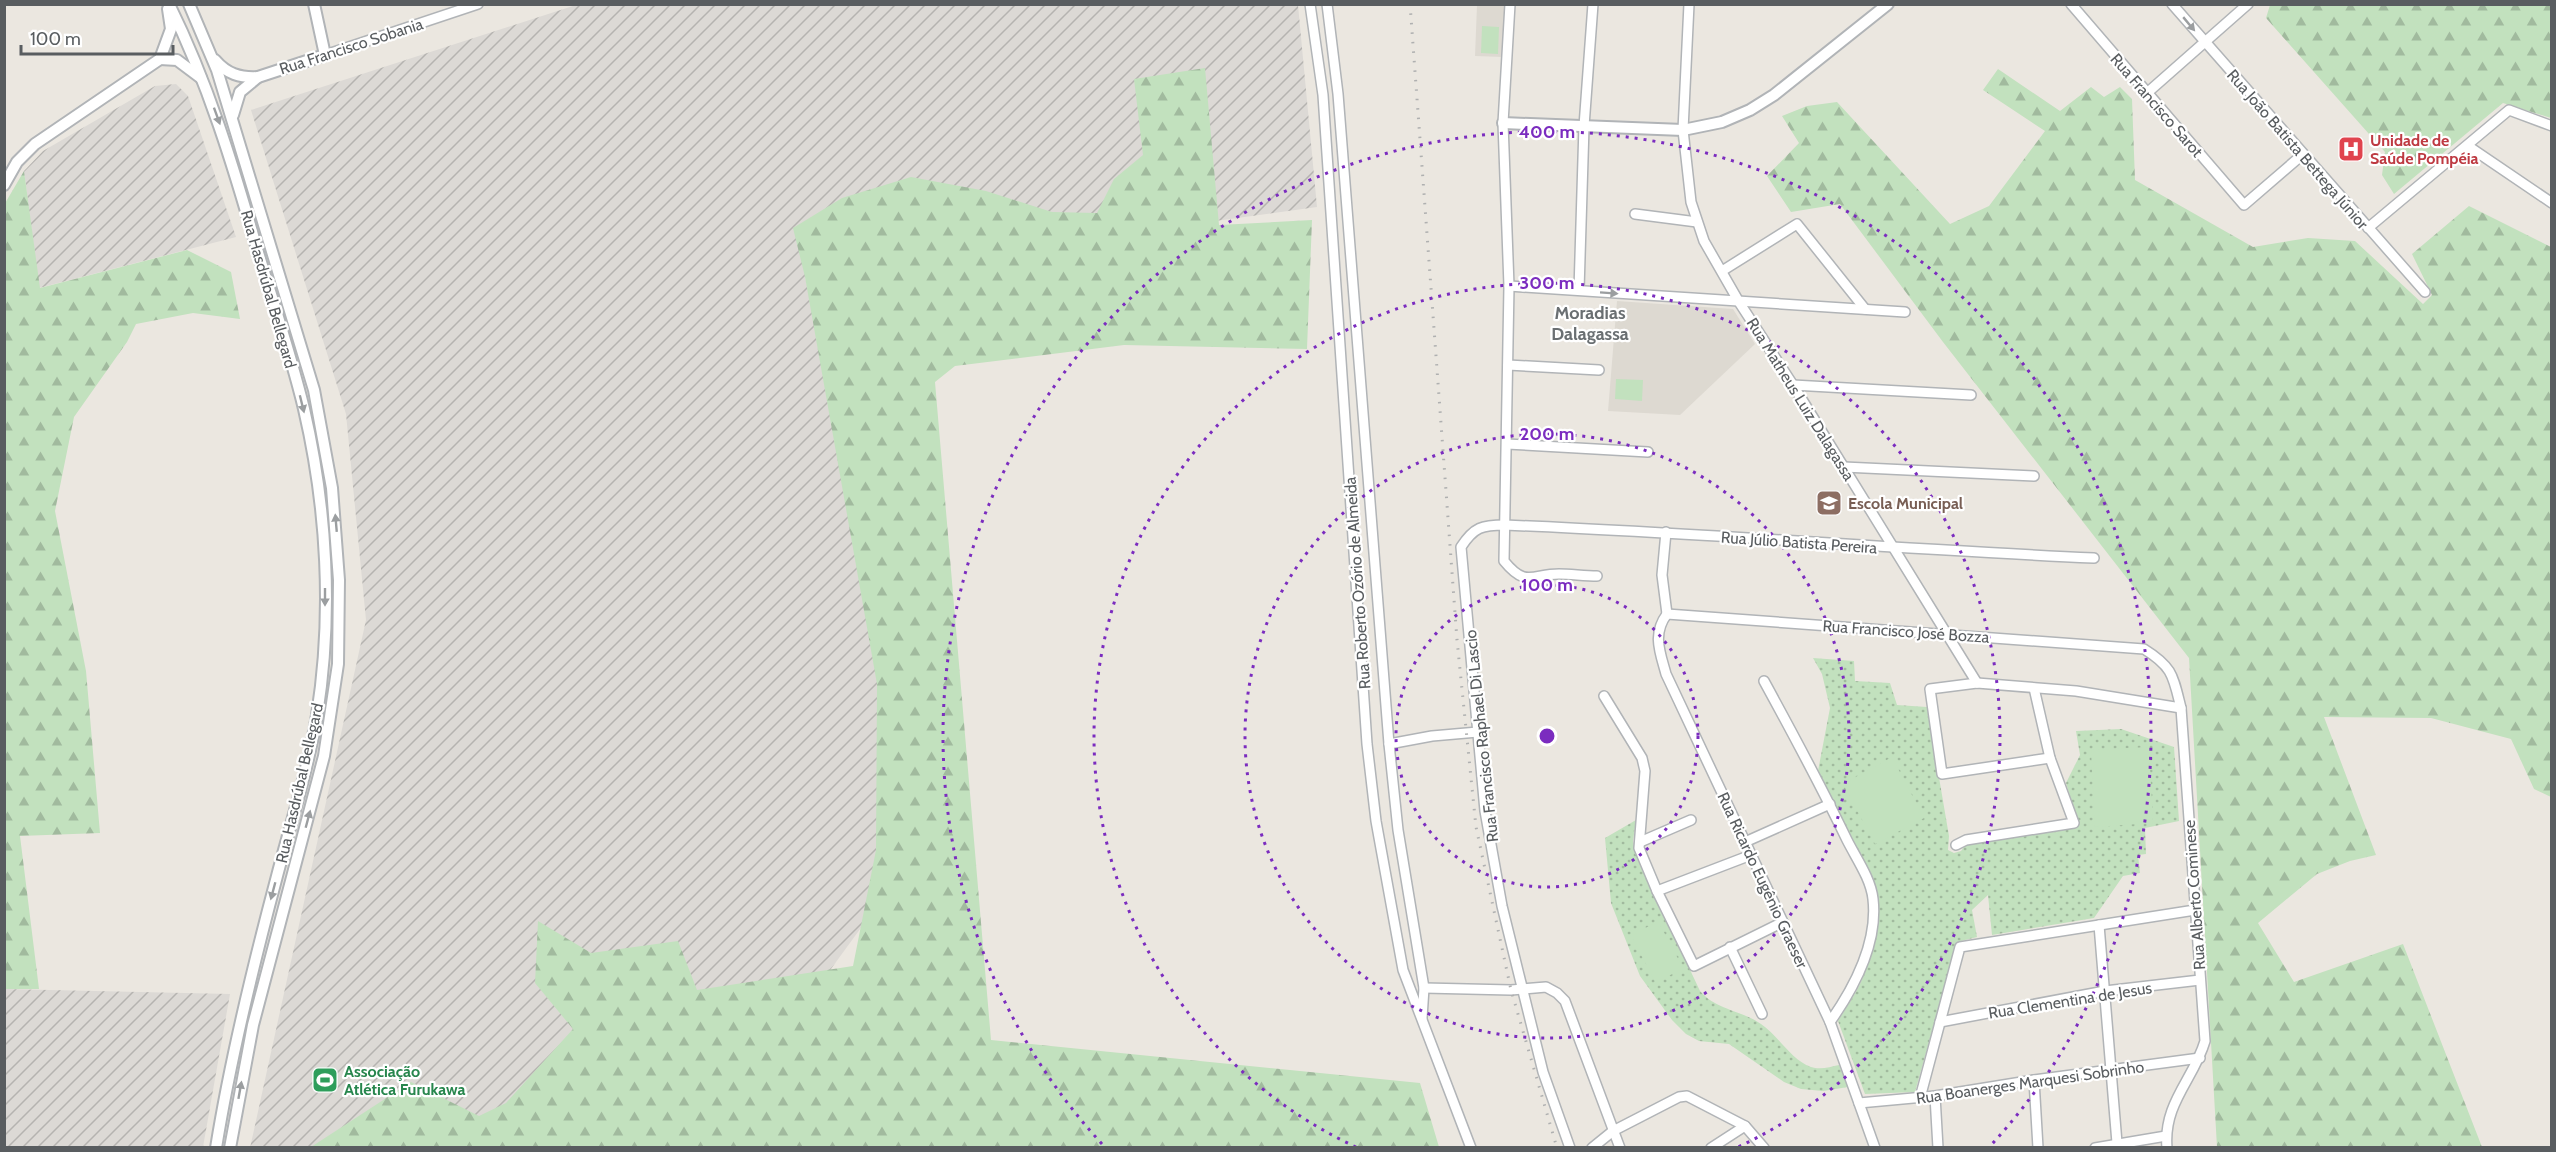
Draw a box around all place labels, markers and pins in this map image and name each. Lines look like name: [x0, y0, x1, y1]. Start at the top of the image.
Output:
place label: Unidade de Saúde Pompéia: [2370, 131, 2479, 168]
hospital icon: Unidade de Saúde Pompéia: [2336, 134, 2366, 164]
school or university icon: Escola Municipal: [1814, 488, 1844, 518]
place label: Escola Municipal: [1848, 494, 1963, 513]
centre of rings: [1537, 726, 1557, 746]
place label: Associação Atlética Furukawa: [344, 1062, 466, 1099]
sports icon: Associação Atlética Furukawa: [310, 1065, 340, 1095]

